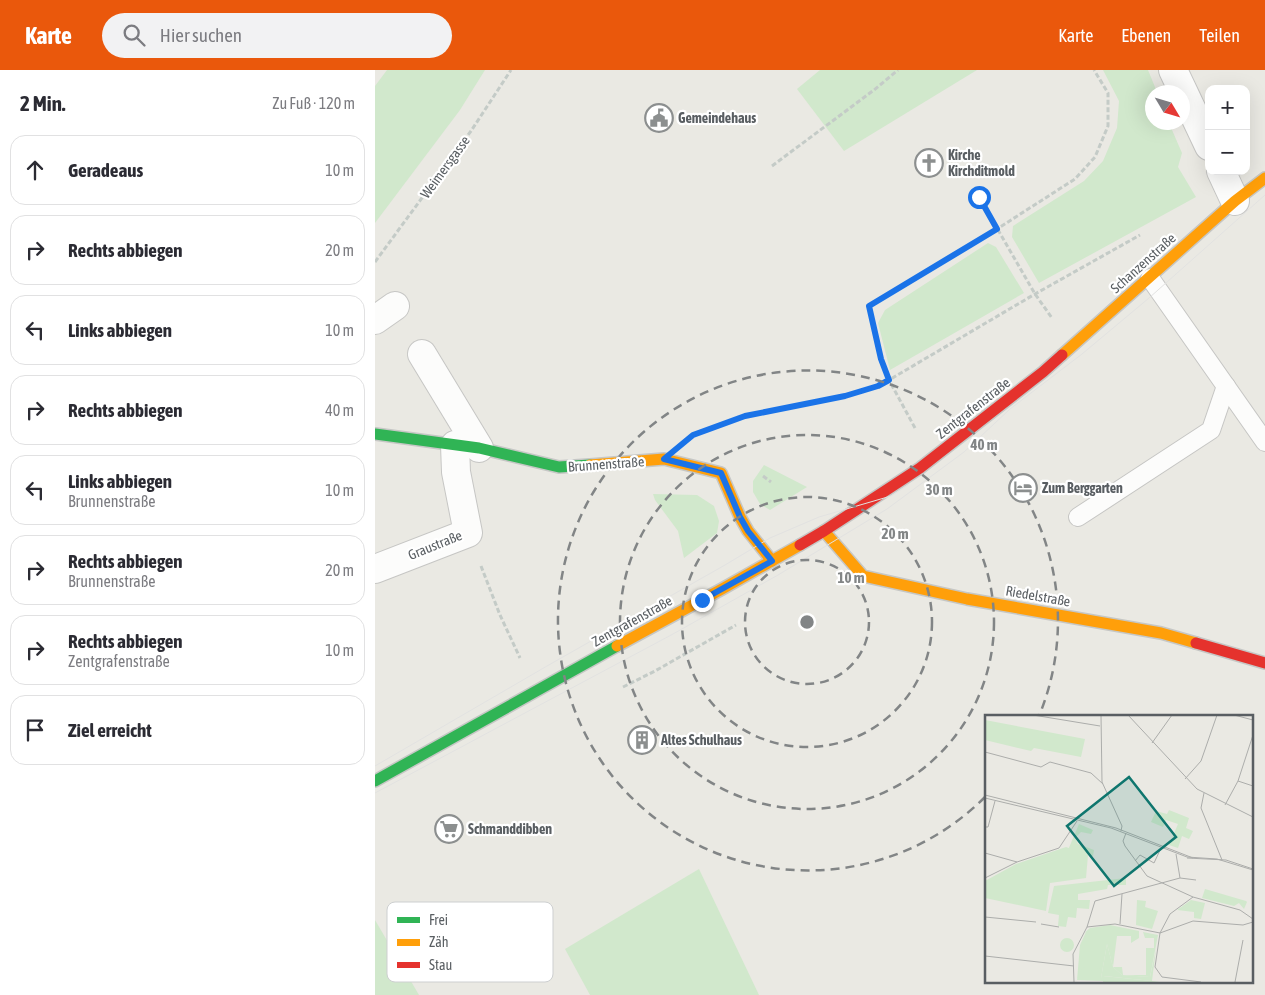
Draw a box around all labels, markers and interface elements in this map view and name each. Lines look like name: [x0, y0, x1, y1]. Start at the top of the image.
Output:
search box: [102, 13, 452, 58]
icon: search: [120, 21, 148, 49]
text: Karte: [25, 22, 72, 49]
text: Hier suchen: [160, 24, 242, 46]
text: Karte: [1058, 25, 1093, 46]
text: Ebenen: [1121, 25, 1171, 46]
text: Teilen: [1199, 25, 1240, 46]
north arrow: [1145, 85, 1190, 130]
map controls: [1205, 85, 1250, 175]
button: +: [1205, 85, 1250, 130]
text: 2 Min.: [20, 91, 66, 115]
text: Zu Fuß · 120 m: [272, 94, 355, 112]
public building icon: Gemeindehaus: [644, 103, 674, 133]
place label: Gemeindehaus: [678, 110, 756, 126]
button: −: [1205, 130, 1250, 175]
street label: Weimersgasse: [417, 133, 473, 201]
place label: Kirche Kirchditmold: [948, 147, 1015, 179]
church icon: Kirche Kirchditmold: [914, 148, 944, 178]
icon: ahead: [21, 156, 49, 184]
text: Geradeaus: [68, 159, 143, 181]
text: 10 m: [325, 161, 354, 179]
route start: [968, 186, 991, 209]
street label: Schanzenstraße: [1107, 230, 1179, 296]
icon: right: [21, 236, 49, 264]
text: Rechts abbiegen: [68, 239, 183, 261]
text: 20 m: [325, 241, 354, 259]
icon: left: [21, 316, 49, 344]
text: Links abbiegen: [68, 319, 172, 341]
text: 10 m: [325, 321, 354, 339]
street label: Zentgrafenstraße: [933, 374, 1013, 442]
icon: right: [21, 396, 49, 424]
text: Rechts abbiegen: [68, 399, 183, 421]
text: 40 m: [325, 401, 354, 419]
text: 40 m: [970, 436, 998, 453]
street label: Brunnenstraße: [567, 453, 645, 475]
text: Links abbiegen: [68, 470, 172, 492]
hotel icon: Zum Berggarten: [1008, 473, 1038, 503]
icon: left: [21, 476, 49, 504]
place label: Zum Berggarten: [1042, 480, 1123, 496]
text: 10 m: [325, 481, 354, 499]
text: 30 m: [926, 481, 953, 498]
text: Brunnenstraße: [68, 492, 155, 510]
text: 20 m: [882, 525, 909, 542]
street label: Graustraße: [406, 527, 464, 563]
text: Rechts abbiegen: [68, 550, 183, 572]
icon: right: [21, 556, 49, 584]
text: 20 m: [325, 561, 354, 579]
text: 10 m: [838, 569, 865, 586]
text: Brunnenstraße: [68, 572, 155, 590]
street label: Riedelstraße: [1004, 582, 1072, 610]
route end: [691, 589, 714, 612]
street label: Zentgrafenstraße: [589, 592, 675, 650]
centre of rings: [798, 613, 816, 631]
text: Rechts abbiegen: [68, 630, 183, 652]
icon: right: [21, 636, 49, 664]
text: 10 m: [325, 641, 354, 659]
text: Zentgrafenstraße: [68, 652, 170, 670]
inset map: [985, 715, 1253, 982]
icon: arrive: [21, 716, 49, 744]
text: Ziel erreicht: [68, 719, 152, 741]
building icon: Altes Schulhaus: [627, 725, 657, 755]
place label: Altes Schulhaus: [660, 732, 742, 748]
supermarket icon: Schmanddibben: [434, 814, 464, 844]
place label: Schmanddibben: [468, 821, 552, 837]
legend: [387, 902, 553, 982]
text: Frei: [429, 912, 448, 928]
text: Zäh: [429, 934, 449, 950]
text: Stau: [429, 957, 452, 973]

